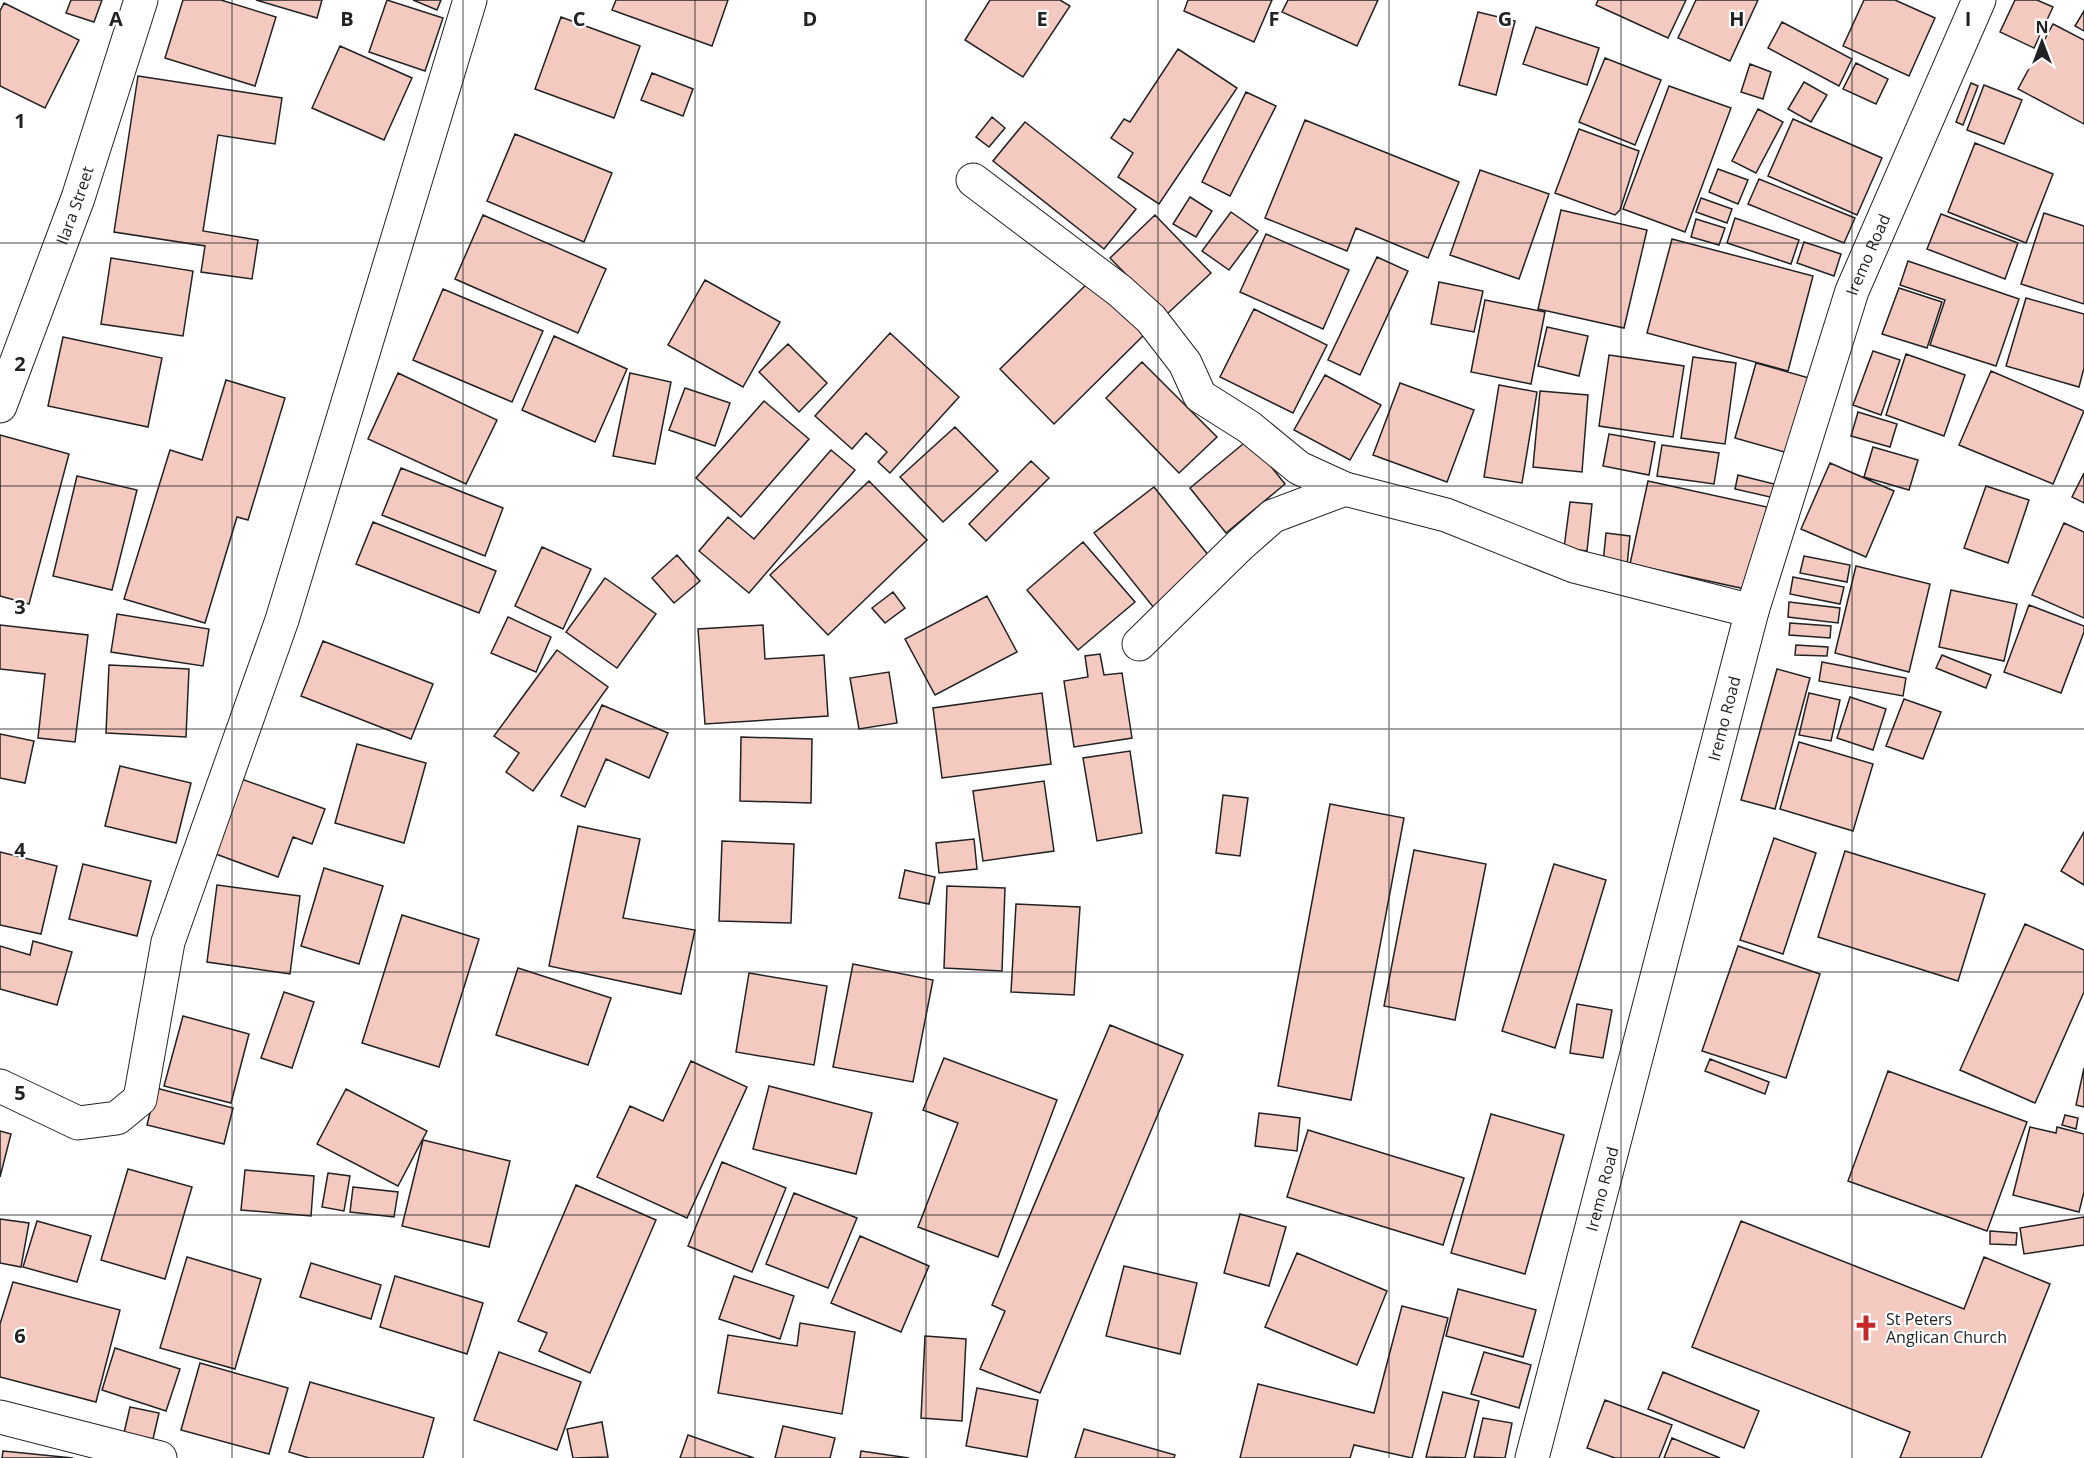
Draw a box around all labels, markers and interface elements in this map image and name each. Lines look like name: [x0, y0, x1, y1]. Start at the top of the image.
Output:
text: A: [109, 5, 123, 32]
text: B: [340, 5, 354, 32]
text: C: [573, 5, 586, 32]
text: D: [803, 5, 817, 32]
text: E: [1036, 5, 1048, 32]
text: F: [1269, 5, 1279, 32]
text: G: [1498, 5, 1512, 32]
text: H: [1729, 5, 1745, 32]
text: I: [1965, 5, 1971, 32]
north arrow: [2012, 12, 2072, 72]
text: N: [2035, 16, 2049, 38]
text: 1: [14, 107, 26, 134]
street label: Ilara Street: [50, 163, 98, 248]
street label: Iremo Road: [1840, 211, 1895, 298]
text: 2: [14, 350, 26, 377]
text: 3: [14, 593, 26, 620]
street label: Iremo Road: [1703, 674, 1746, 763]
text: 4: [14, 836, 26, 863]
text: 5: [14, 1079, 26, 1106]
street label: Iremo Road: [1580, 1144, 1623, 1234]
place label: St Peters Anglican Church: [1886, 1308, 2007, 1348]
church icon: St Peters Anglican Church: [1851, 1313, 1881, 1343]
text: 6: [14, 1322, 26, 1349]

